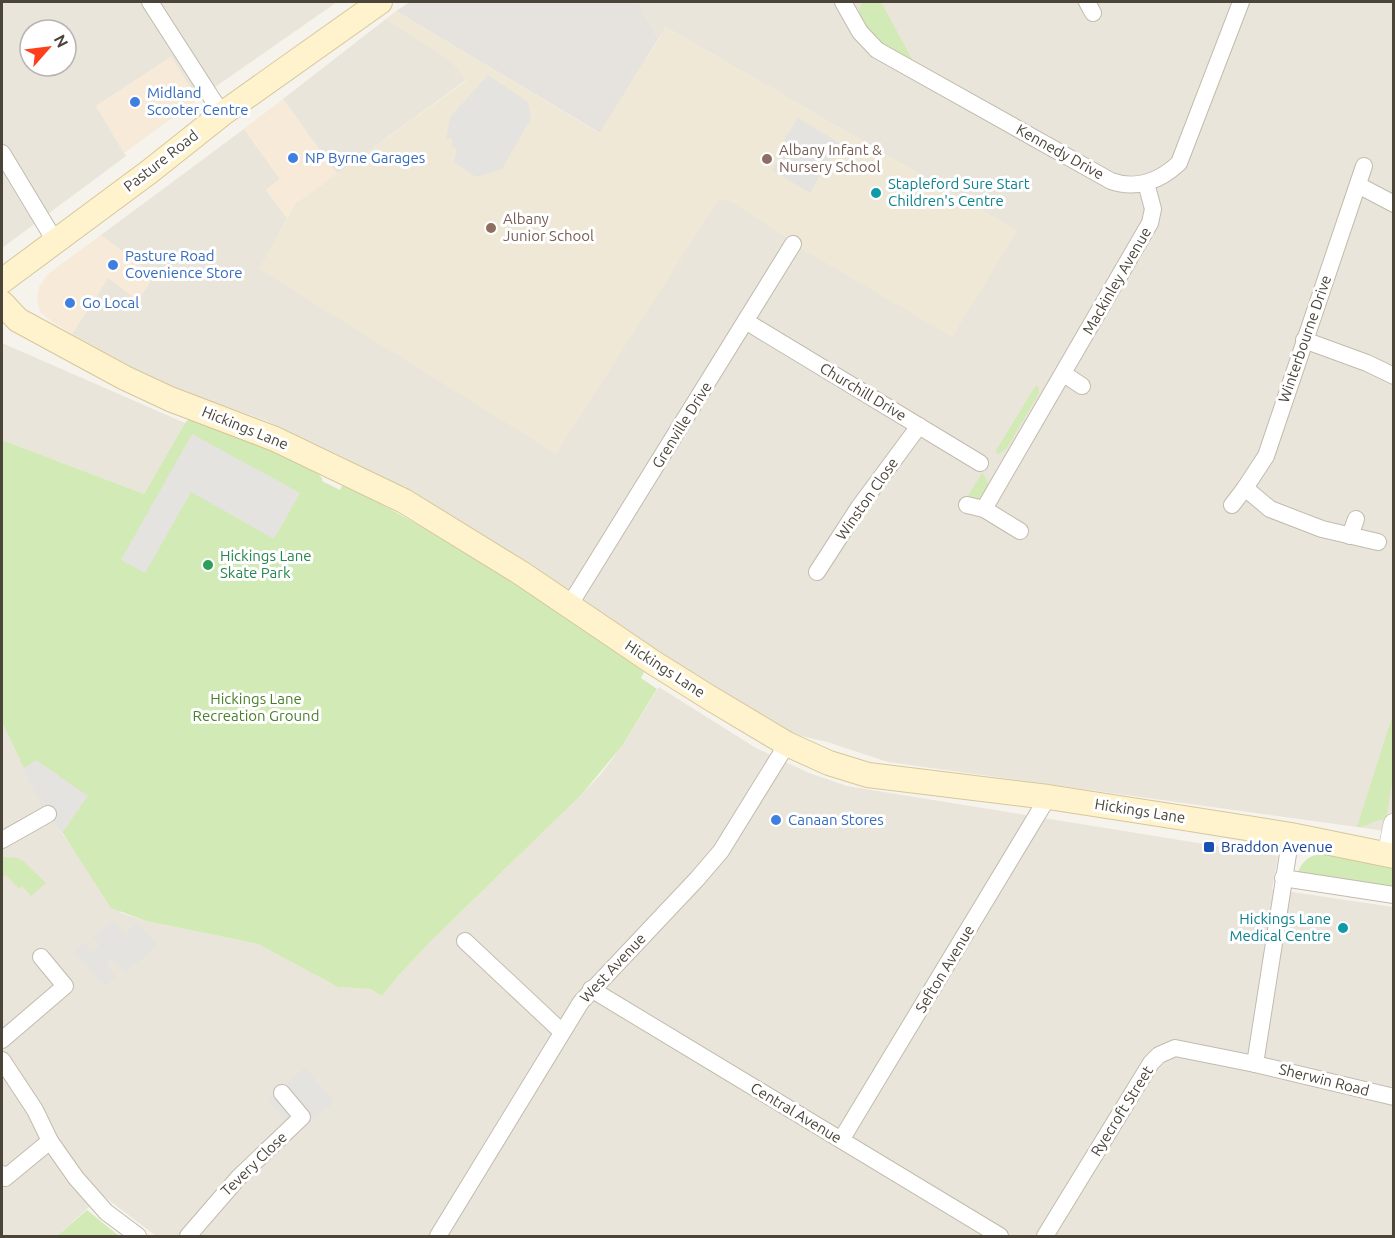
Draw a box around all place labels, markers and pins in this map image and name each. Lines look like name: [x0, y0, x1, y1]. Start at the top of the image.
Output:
place label: Midland Scooter Centre: [147, 84, 248, 118]
marker: Midland Scooter Centre: [128, 95, 142, 109]
place label: Albany Infant & Nursery School: [779, 141, 882, 175]
place label: NP Byrne Garages: [305, 149, 425, 166]
marker: NP Byrne Garages: [286, 151, 300, 165]
marker: Albany Infant & Nursery School: [760, 152, 774, 166]
place label: Stapleford Sure Start Children's Centre: [888, 175, 1030, 209]
marker: Stapleford Sure Start Children's Centre: [869, 186, 883, 200]
place label: Albany Junior School: [503, 210, 594, 244]
marker: Albany Junior School: [484, 221, 498, 235]
place label: Pasture Road Covenience Store: [125, 247, 243, 281]
marker: Pasture Road Covenience Store: [106, 258, 120, 272]
place label: Go Local: [82, 294, 139, 311]
marker: Go Local: [63, 296, 77, 310]
place label: Hickings Lane Skate Park: [220, 547, 312, 581]
marker: Hickings Lane Skate Park: [201, 558, 215, 572]
place label: Canaan Stores: [788, 811, 884, 828]
marker: Canaan Stores: [769, 813, 783, 827]
place label: Braddon Avenue: [1221, 838, 1333, 855]
marker: Braddon Avenue: [1202, 840, 1216, 854]
place label: Hickings Lane Medical Centre: [1229, 910, 1331, 944]
marker: Hickings Lane Medical Centre: [1336, 921, 1350, 935]

